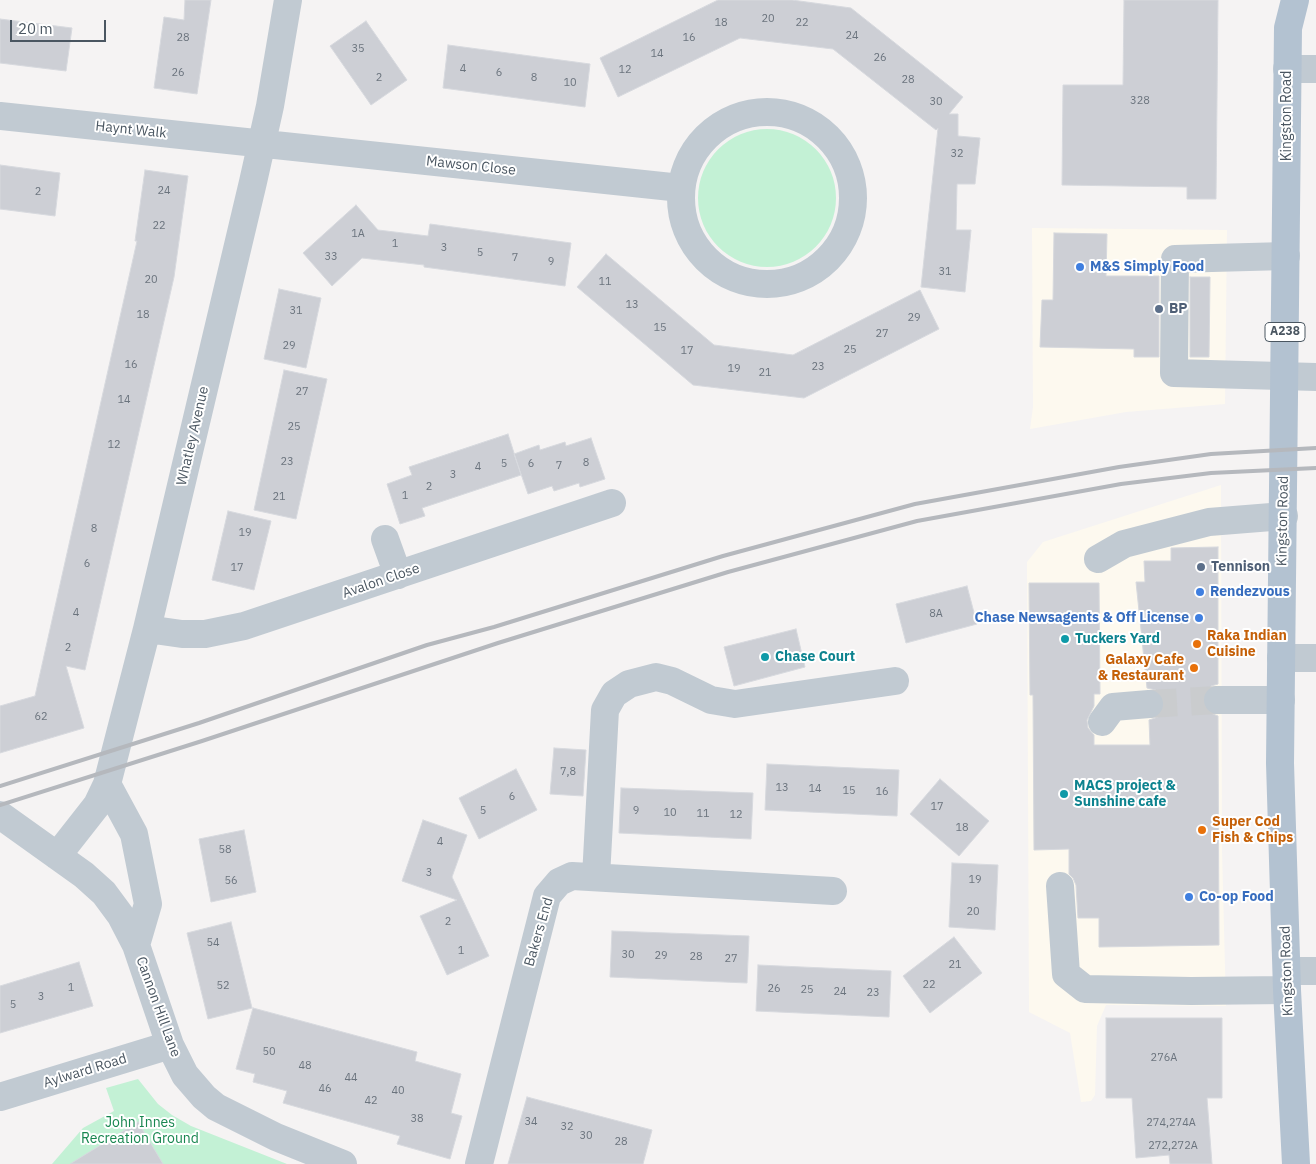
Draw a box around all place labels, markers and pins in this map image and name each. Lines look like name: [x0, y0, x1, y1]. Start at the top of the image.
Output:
place label: M&S Simply Food: [1090, 259, 1204, 275]
marker: M&S Simply Food: [1074, 261, 1086, 273]
place label: BP: [1169, 301, 1188, 317]
marker: BP: [1153, 303, 1165, 315]
place label: Tennison: [1211, 559, 1270, 575]
marker: Tennison: [1195, 561, 1207, 573]
place label: Rendezvous: [1210, 584, 1290, 600]
marker: Rendezvous: [1194, 586, 1206, 598]
place label: Chase Newsagents & Off License: [975, 610, 1189, 626]
marker: Chase Newsagents & Off License: [1193, 612, 1205, 624]
place label: Raka Indian Cuisine: [1207, 628, 1287, 660]
place label: Tuckers Yard: [1075, 631, 1160, 647]
marker: Tuckers Yard: [1059, 633, 1071, 645]
marker: Raka Indian Cuisine: [1191, 638, 1203, 650]
place label: Chase Court: [775, 649, 855, 665]
marker: Chase Court: [759, 651, 771, 663]
place label: Galaxy Cafe & Restaurant: [1098, 652, 1184, 684]
marker: Galaxy Cafe & Restaurant: [1188, 662, 1200, 674]
place label: MACS project & Sunshine cafe: [1074, 778, 1176, 810]
marker: MACS project & Sunshine cafe: [1058, 788, 1070, 800]
place label: Super Cod Fish & Chips: [1212, 814, 1293, 846]
marker: Super Cod Fish & Chips: [1196, 824, 1208, 836]
place label: Co-op Food: [1199, 889, 1274, 905]
marker: Co-op Food: [1183, 891, 1195, 903]

